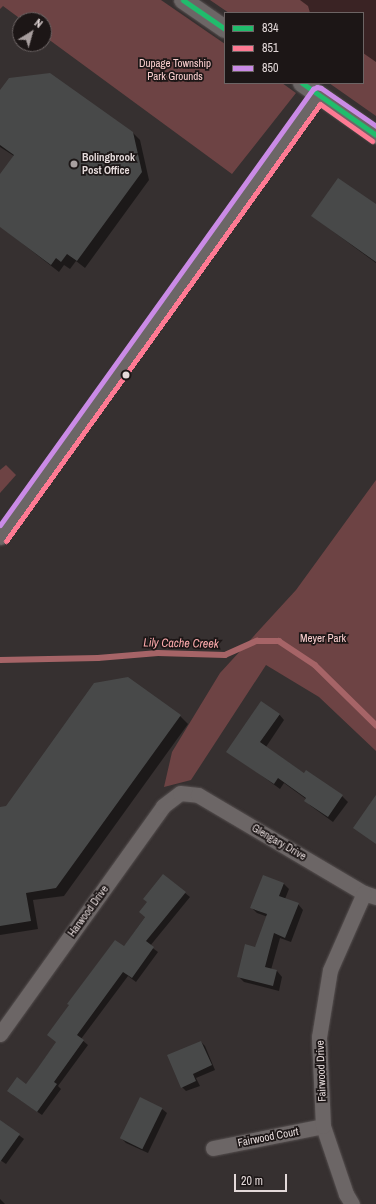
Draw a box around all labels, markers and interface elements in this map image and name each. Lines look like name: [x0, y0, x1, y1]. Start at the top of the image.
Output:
north arrow: [12, 12, 52, 52]
legend: [224, 12, 364, 84]
text: N: [32, 16, 45, 31]
text: 834: [262, 20, 278, 36]
text: 851: [262, 40, 278, 56]
park label: Dupage Township Park Grounds: [139, 57, 211, 83]
text: 850: [262, 60, 278, 76]
place label: Bolingbrook Post Office: [82, 151, 135, 177]
marker: Bolingbrook Post Office: [69, 159, 79, 169]
unlabelled marker: [121, 370, 131, 380]
park label: Meyer Park: [300, 631, 346, 645]
water label: Lily Cache Creek: [143, 636, 219, 652]
street label: Glengary Drive: [249, 821, 309, 863]
street label: Harwood Drive: [65, 883, 111, 939]
street label: Fairwood Drive: [313, 1040, 329, 1102]
street label: Fairwood Court: [236, 1125, 300, 1149]
scale bar: [236, 1166, 289, 1192]
text: 20 m: [241, 1173, 263, 1189]

